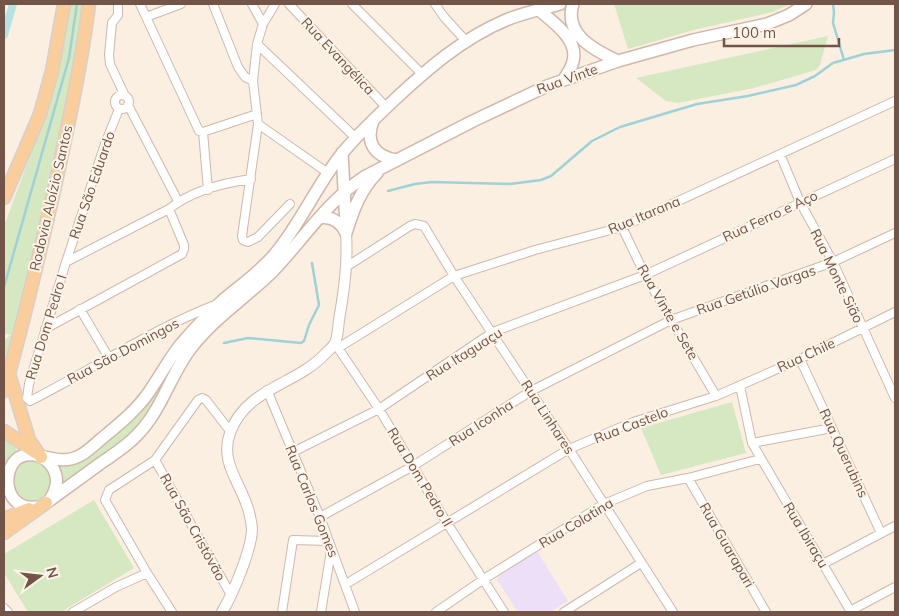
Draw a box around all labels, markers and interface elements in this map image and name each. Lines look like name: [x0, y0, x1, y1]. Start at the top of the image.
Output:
street label: Rua Evangélica: [297, 13, 379, 99]
scale bar: [724, 15, 839, 47]
text: 100 m: [732, 23, 776, 42]
street label: Rua Vinte: [534, 60, 600, 98]
street label: Rodovia Aloízio Santos: [25, 123, 77, 273]
street label: Rua São Eduardo: [65, 129, 119, 241]
street label: Rua Ferro e Aço: [720, 186, 820, 246]
street label: Rua Itarana: [605, 192, 683, 238]
street label: Rua Monte Sião: [806, 226, 868, 326]
street label: Rua Vinte e Sete: [633, 261, 703, 363]
street label: Rua Getúlio Vargas: [694, 261, 818, 319]
street label: Rua Dom Pedro I: [21, 272, 71, 382]
street label: Rua São Domingos: [64, 314, 182, 388]
street label: Rua Itaguaçu: [422, 323, 506, 385]
street label: Rua Chile: [774, 334, 838, 376]
street label: Rua Linhares: [517, 376, 579, 458]
street label: Rua Iconha: [445, 396, 517, 450]
street label: Rua Castelo: [591, 403, 671, 447]
street label: Rua Querubins: [815, 406, 873, 501]
street label: Rua Dom Pedro II: [383, 424, 457, 530]
street label: Rua Carlos Gomes: [281, 442, 343, 560]
street label: Rua São Cristóvão: [156, 470, 230, 584]
street label: Rua Colatina: [536, 494, 616, 552]
street label: Rua Guarapari: [695, 499, 759, 591]
street label: Rua Ibiraçu: [779, 499, 833, 571]
north arrow: [15, 551, 65, 601]
text: N: [42, 565, 63, 580]

